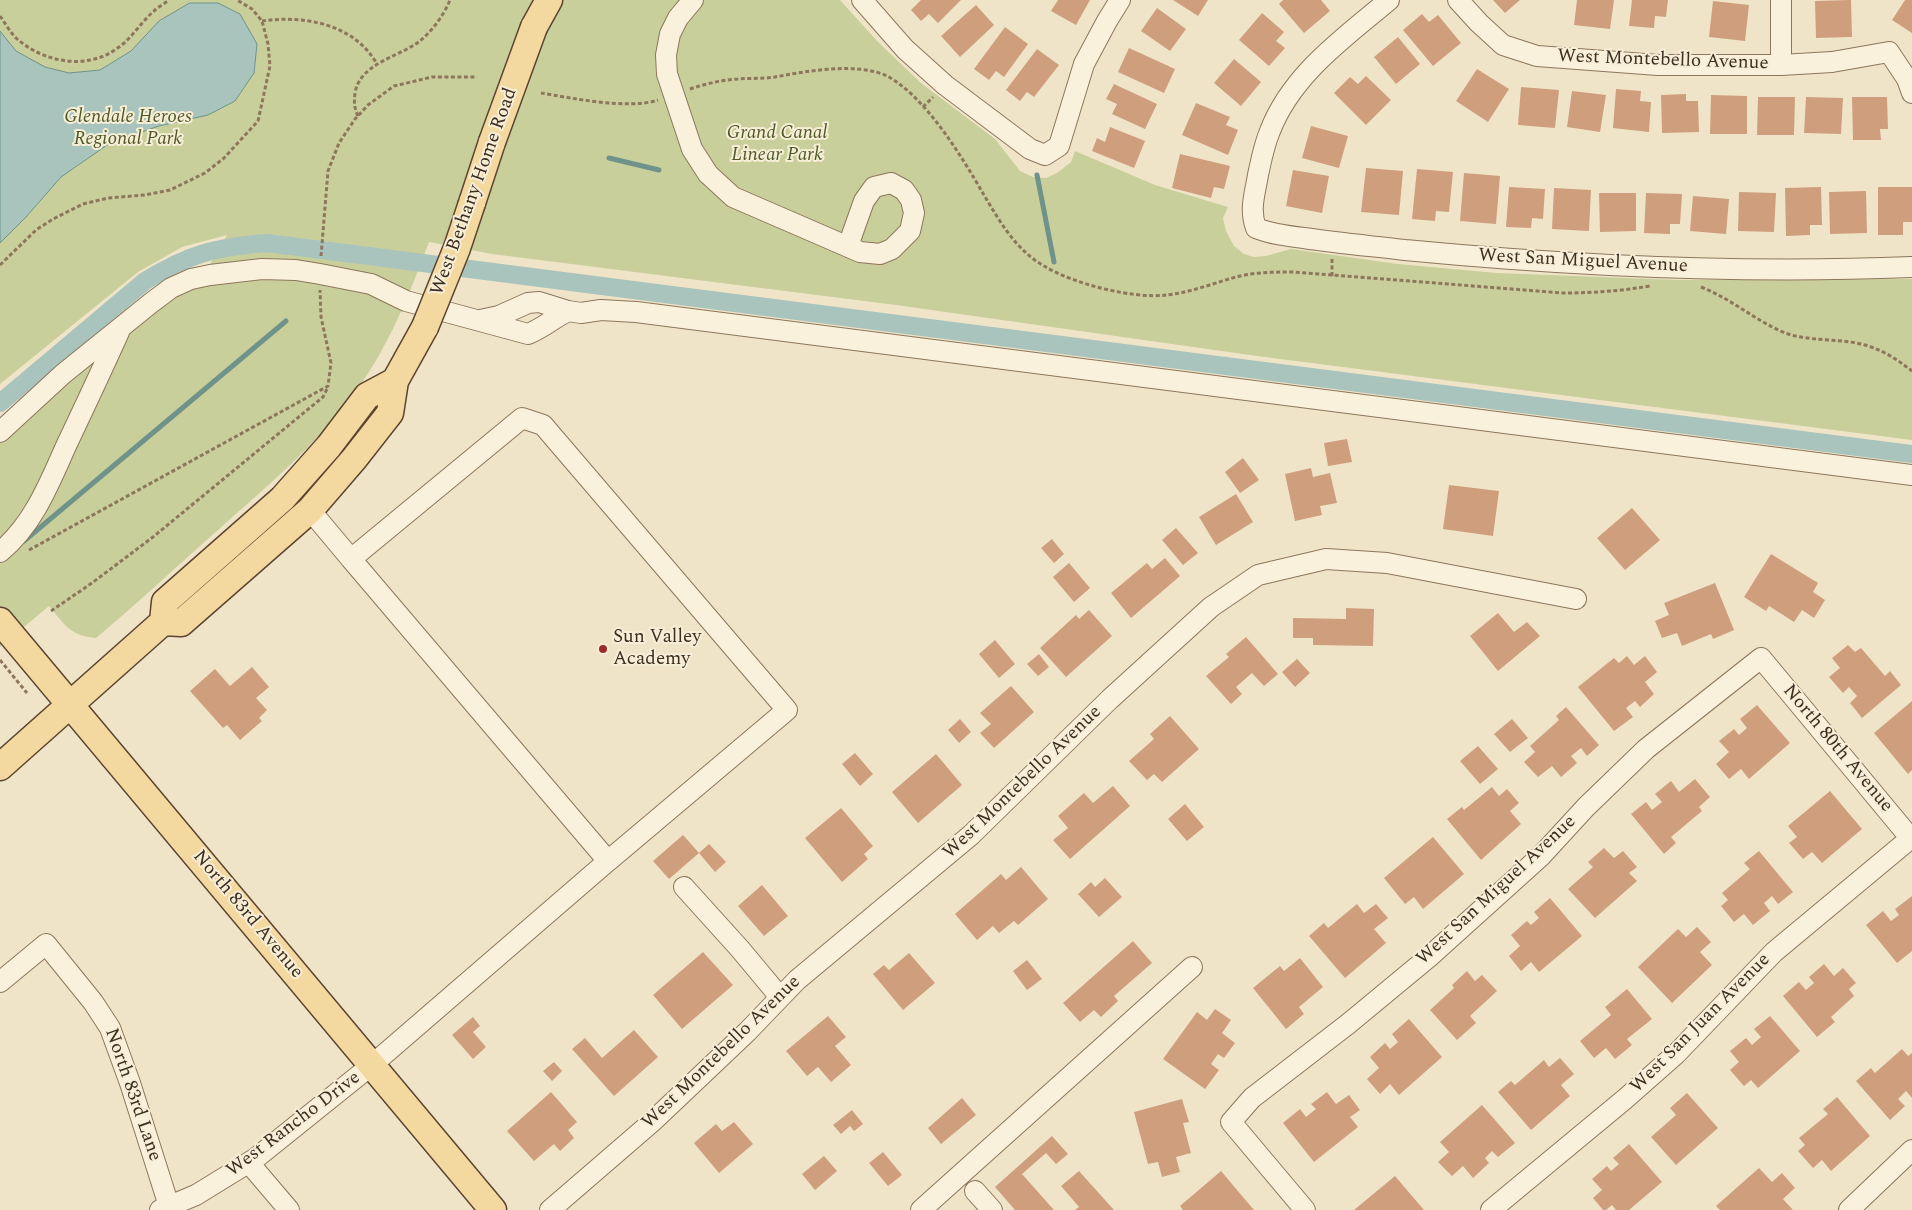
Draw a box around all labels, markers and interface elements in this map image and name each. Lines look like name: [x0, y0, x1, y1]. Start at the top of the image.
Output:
street label: West Montebello Avenue: [1557, 46, 1769, 76]
street label: West Bethany Home Road: [427, 85, 523, 299]
park label: Glendale Heroes Regional Park: [64, 107, 192, 151]
park label: Grand Canal Linear Park: [727, 123, 827, 167]
street label: West San Miguel Avenue: [1478, 245, 1688, 279]
place label: Sun Valley Academy: [613, 627, 701, 671]
marker: Sun Valley Academy: [597, 643, 609, 655]
street label: North 80th Avenue: [1777, 680, 1897, 818]
street label: West Montebello Avenue: [939, 701, 1107, 865]
street label: West San Miguel Avenue: [1412, 811, 1582, 971]
street label: North 83rd Avenue: [187, 846, 307, 984]
street label: West San Juan Avenue: [1626, 949, 1776, 1099]
street label: West Montebello Avenue: [638, 971, 806, 1135]
street label: North 83rd Lane: [99, 1026, 165, 1164]
street label: West Rancho Drive: [223, 1067, 365, 1183]

